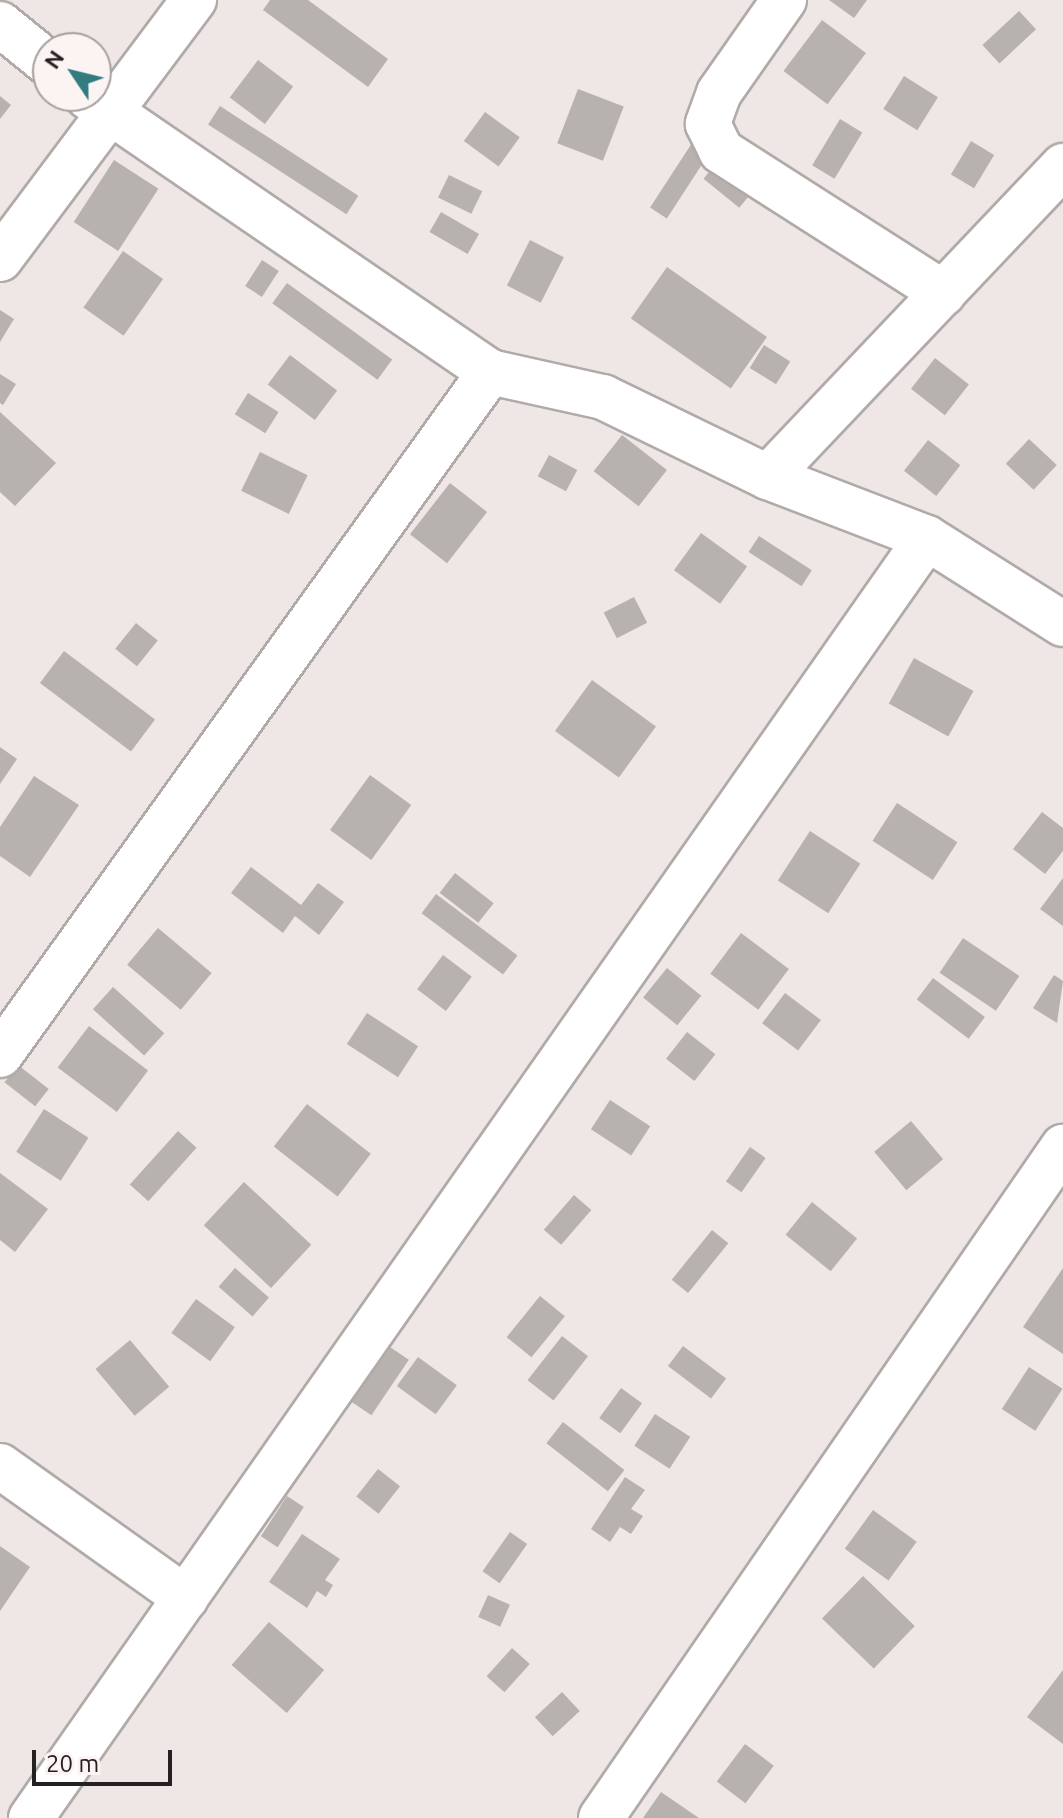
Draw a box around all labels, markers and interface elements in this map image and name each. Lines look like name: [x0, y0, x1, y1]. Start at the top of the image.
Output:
north arrow: [32, 32, 112, 112]
text: N: [39, 45, 69, 73]
scale bar: [36, 1734, 176, 1784]
text: 20 m: [46, 1750, 99, 1777]

